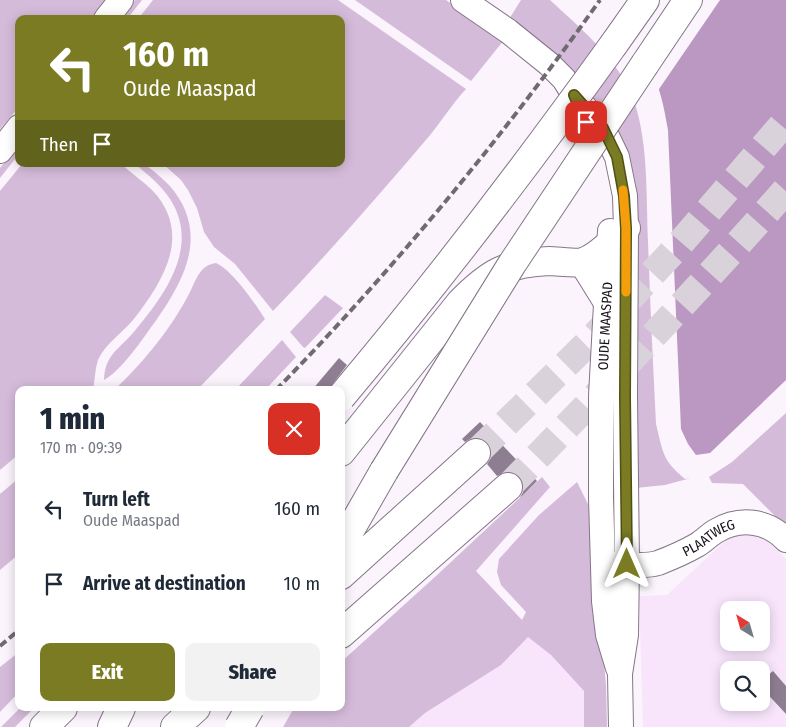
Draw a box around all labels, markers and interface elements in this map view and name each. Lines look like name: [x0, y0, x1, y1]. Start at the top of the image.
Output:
text: 160 m: [123, 33, 209, 75]
icon: left: [40, 35, 105, 100]
text: Oude Maaspad: [123, 75, 257, 102]
pin: [565, 101, 607, 143]
icon: arrive: [572, 108, 600, 136]
icon: arrive: [88, 130, 116, 158]
text: Then: [40, 133, 78, 156]
street label: OUDE MAASPAD: [595, 281, 616, 371]
text: 1 min: [40, 401, 105, 437]
button: close: [268, 403, 320, 455]
text: 170 m · 09:39: [40, 438, 122, 457]
text: Turn left: [83, 488, 150, 511]
icon: left: [40, 495, 68, 523]
text: 160 m: [274, 497, 320, 520]
text: Oude Maaspad: [83, 511, 180, 530]
street label: PLAATWEG: [680, 516, 737, 560]
position arrow: [600, 537, 652, 589]
icon: arrive: [40, 570, 68, 598]
text: Arrive at destination: [83, 572, 246, 595]
text: 10 m: [284, 572, 320, 595]
north arrow: [720, 601, 770, 651]
map controls: [720, 601, 770, 711]
button: Exit: [40, 643, 175, 701]
button: Share: [185, 643, 320, 701]
button: search: [720, 661, 770, 711]

